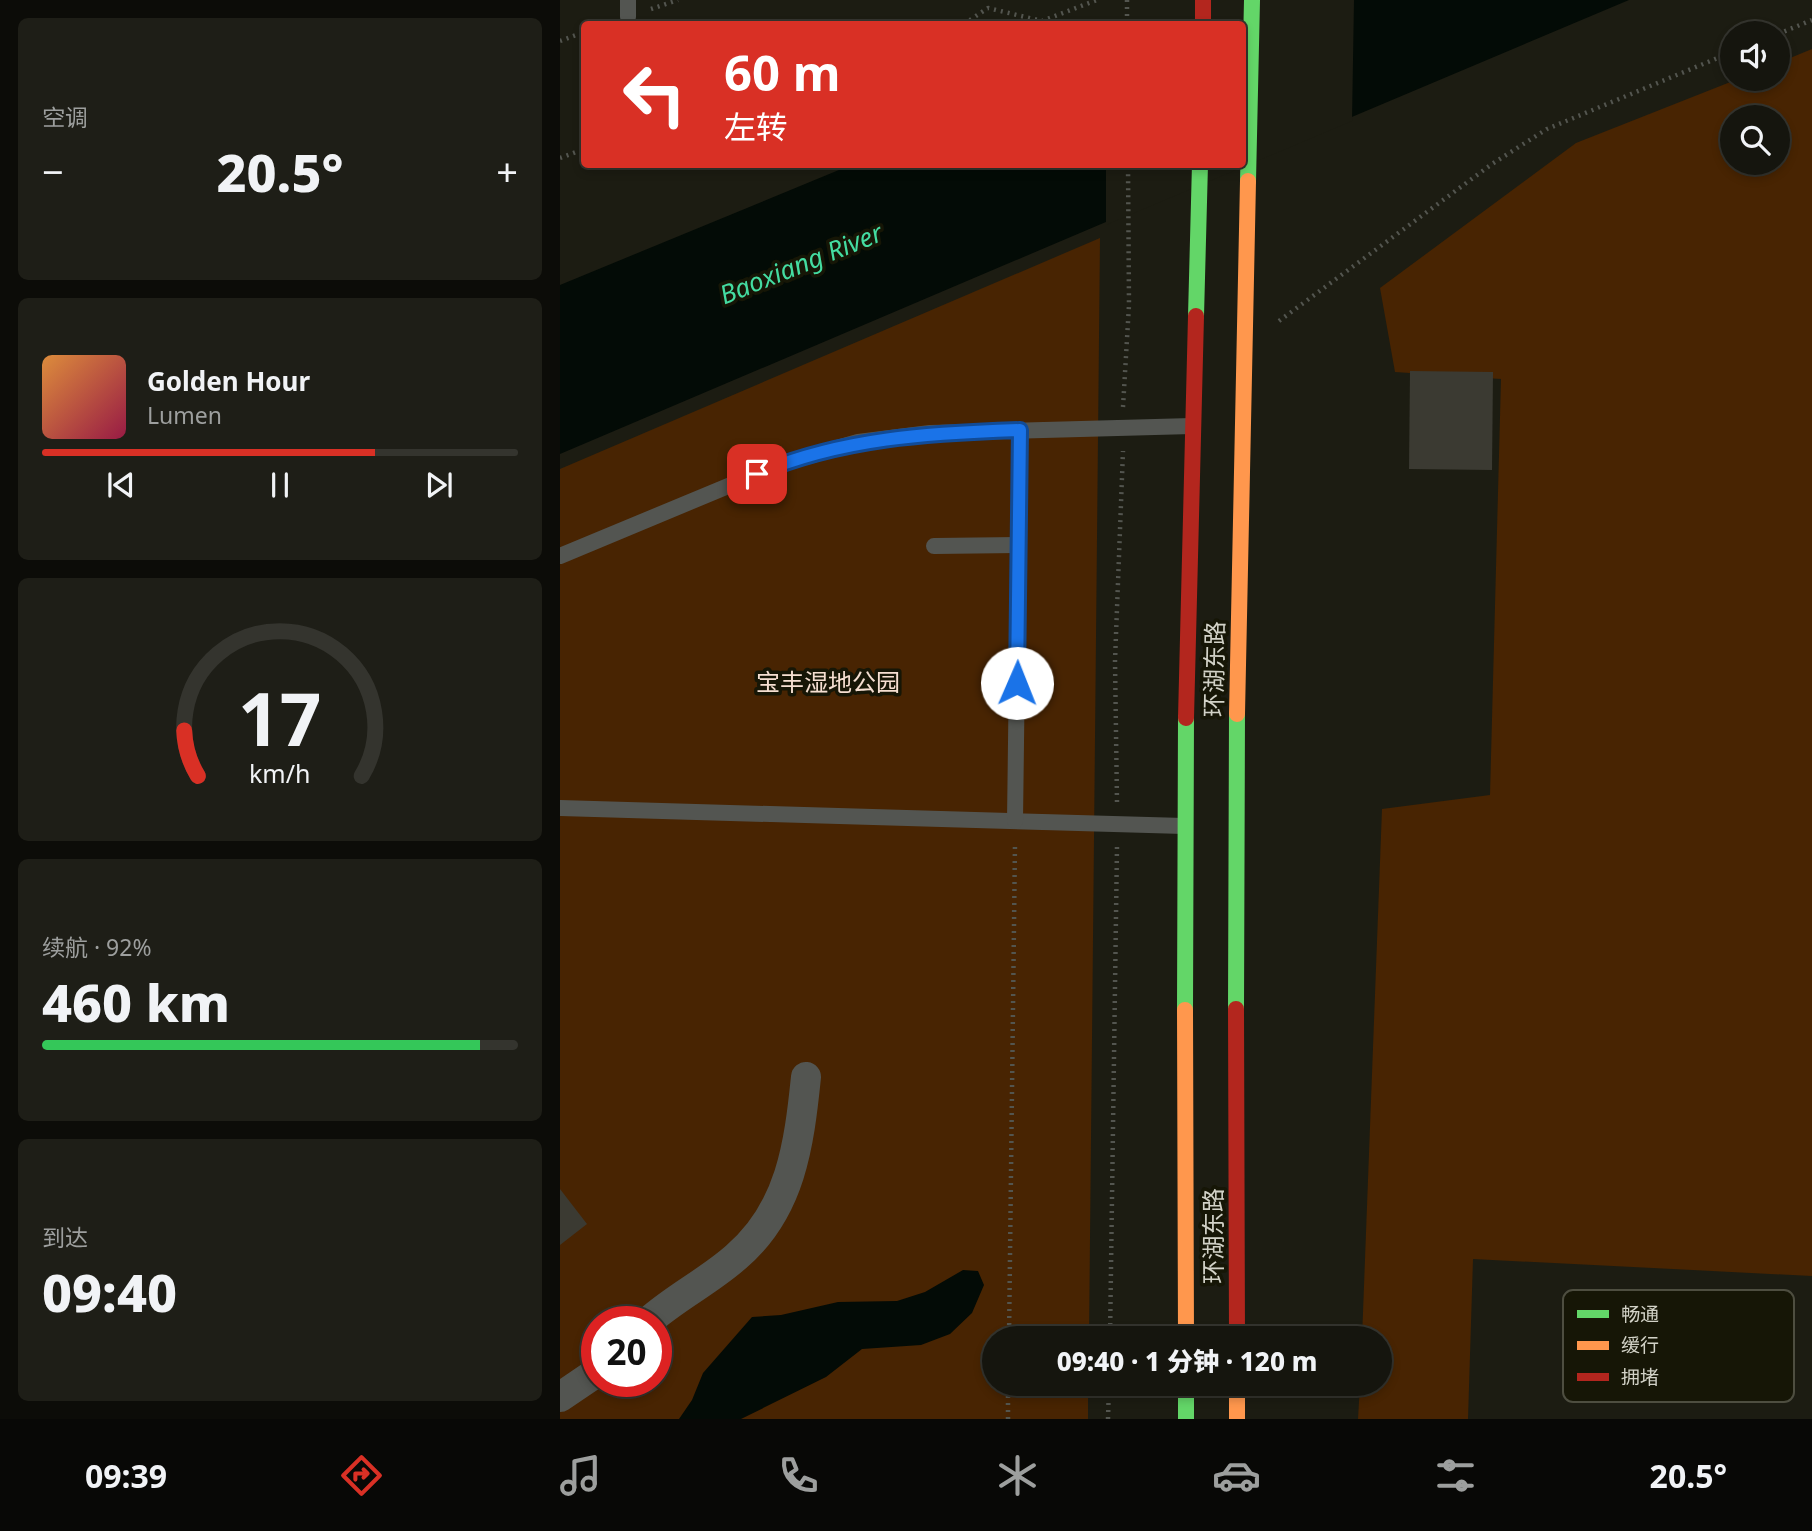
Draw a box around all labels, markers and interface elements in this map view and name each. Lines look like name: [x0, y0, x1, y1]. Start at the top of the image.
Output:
map controls: [1720, 21, 1790, 175]
button: sound: [1720, 21, 1790, 91]
text: 60 m: [724, 39, 841, 105]
icon: left: [609, 49, 700, 140]
text: 空调: [42, 101, 88, 133]
text: 左转: [724, 105, 788, 148]
button: search: [1720, 105, 1790, 175]
text: 20.5°: [217, 136, 343, 207]
text: −: [42, 145, 64, 197]
text: +: [496, 145, 518, 197]
water label: Baoxiang River: [714, 213, 889, 312]
text: Golden Hour: [147, 363, 310, 399]
text: Lumen: [147, 399, 222, 431]
pin: [727, 444, 787, 504]
icon: arrive: [738, 455, 776, 493]
icon: previous: [102, 466, 140, 504]
icon: pause: [261, 466, 299, 504]
icon: next: [420, 466, 458, 504]
street label: 环湖东路: [1196, 621, 1231, 717]
position arrow: [980, 646, 1054, 720]
park label: 宝丰湿地公园: [756, 665, 900, 698]
text: 17: [238, 668, 322, 767]
text: km/h: [249, 755, 311, 789]
text: 续航 · 92%: [42, 931, 152, 963]
text: 460 km: [42, 966, 230, 1037]
street label: 环湖东路: [1196, 1188, 1229, 1284]
text: 到达: [42, 1221, 88, 1253]
text: 09:40: [42, 1256, 177, 1327]
legend: [1563, 1290, 1794, 1402]
text: 畅通: [1621, 1301, 1659, 1327]
speed limit sign: 20: [581, 1306, 672, 1397]
text: 缓行: [1621, 1332, 1659, 1358]
text: 09:40 · 1 分钟 · 120 m: [1057, 1343, 1317, 1379]
text: 拥堵: [1621, 1364, 1659, 1390]
icon: directions: [337, 1451, 386, 1500]
icon: music: [556, 1451, 605, 1500]
icon: phone: [774, 1451, 823, 1500]
icon: climate: [993, 1451, 1042, 1500]
icon: car: [1212, 1451, 1261, 1500]
icon: filters: [1431, 1451, 1480, 1500]
text: 09:39: [85, 1454, 167, 1497]
text: 20.5°: [1650, 1454, 1727, 1497]

